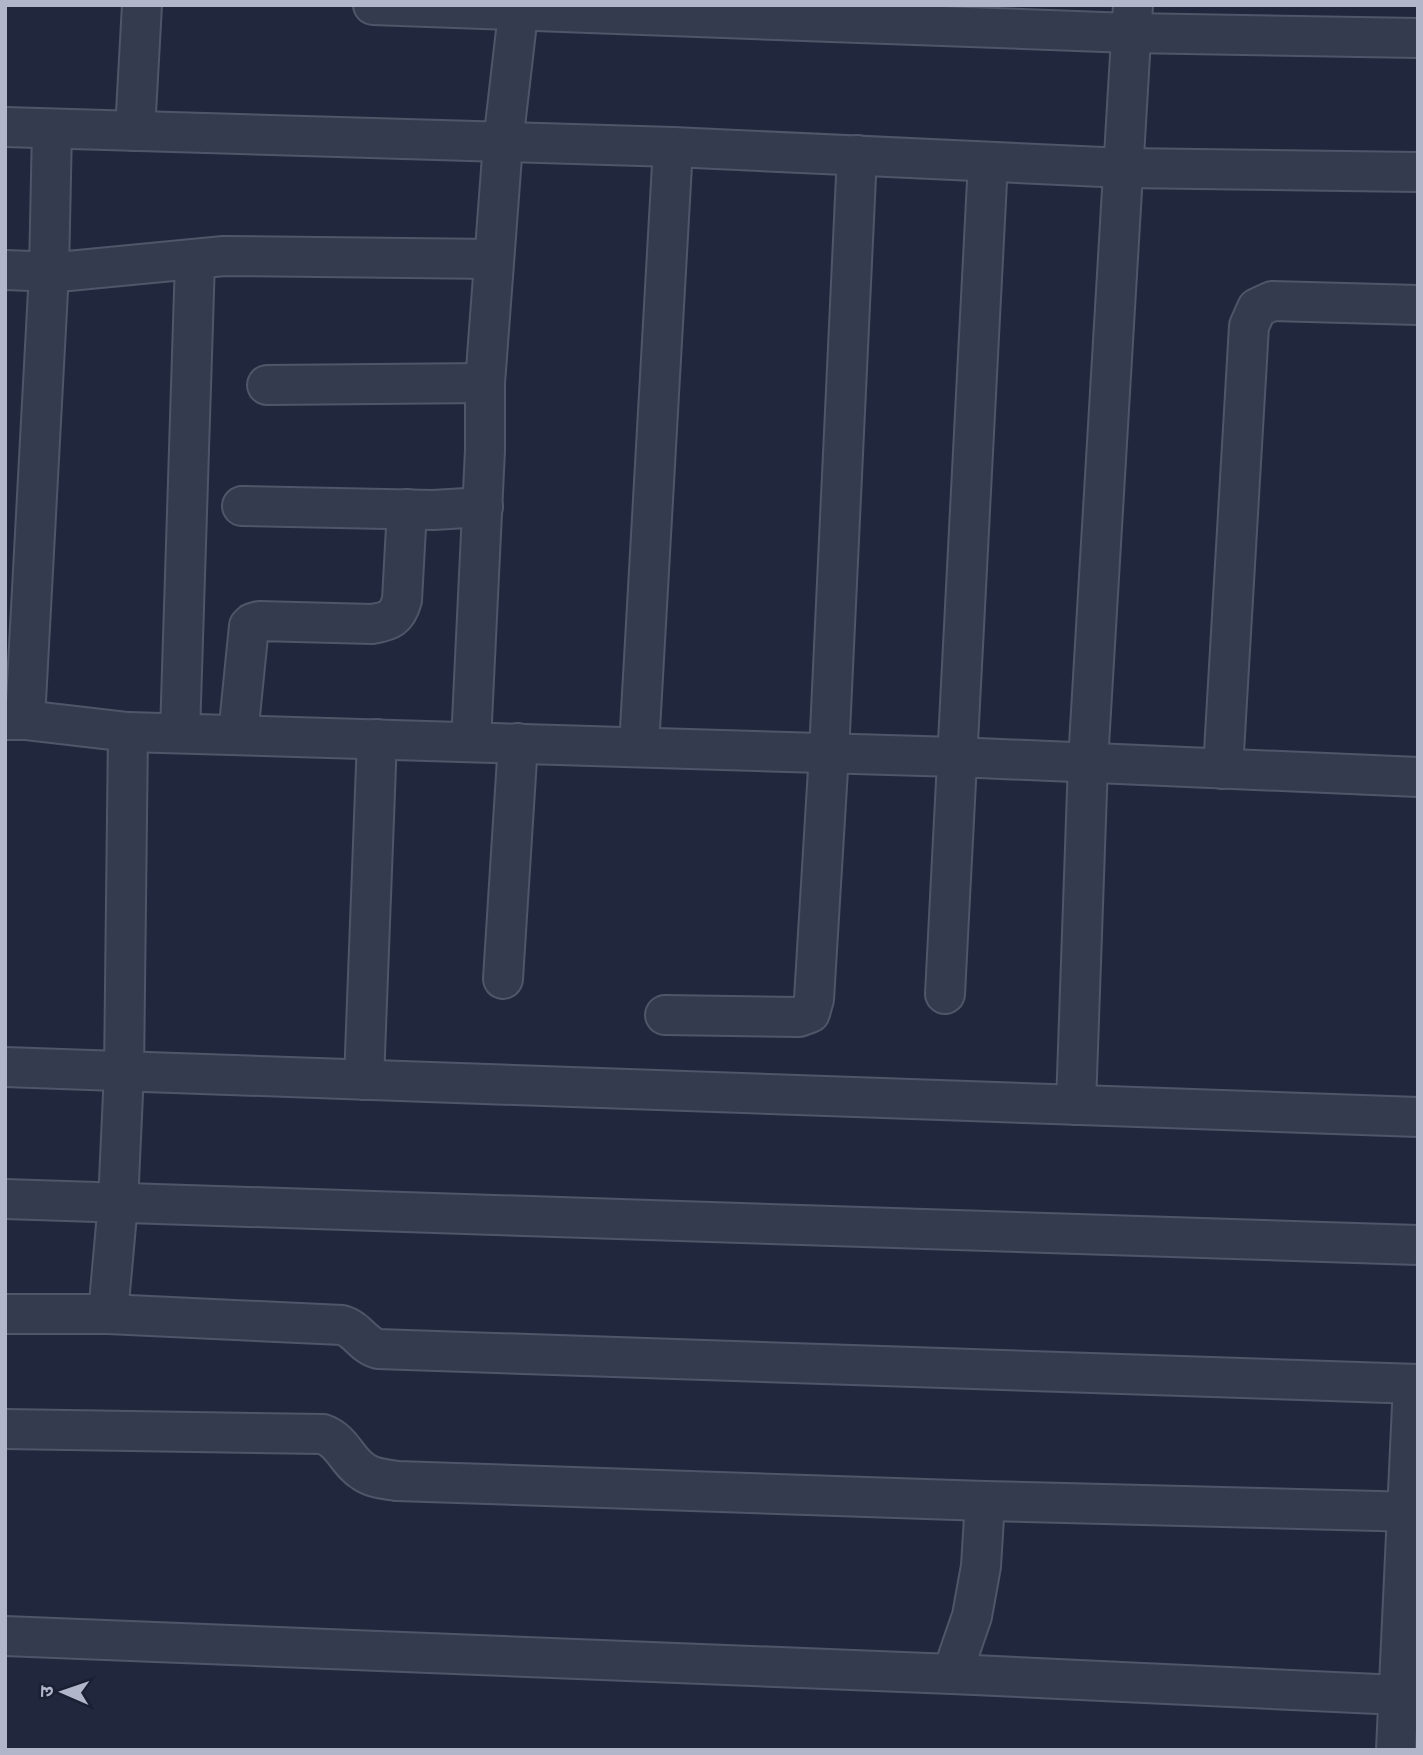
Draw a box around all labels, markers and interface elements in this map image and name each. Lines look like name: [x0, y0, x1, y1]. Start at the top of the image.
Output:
north arrow: [28, 1657, 98, 1727]
text: उ: [35, 1685, 58, 1697]

